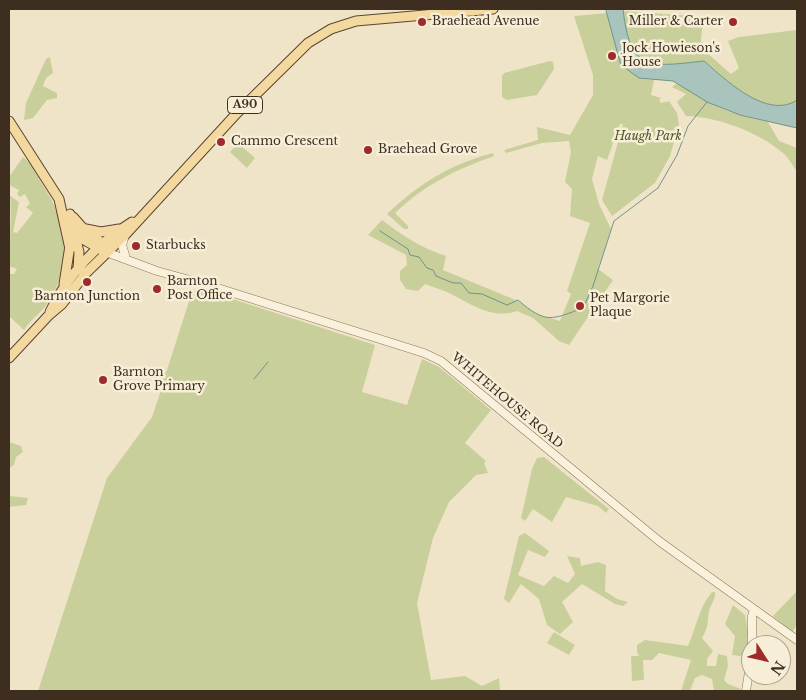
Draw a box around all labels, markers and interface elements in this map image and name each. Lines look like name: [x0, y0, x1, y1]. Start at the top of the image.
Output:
place label: Braehead Avenue: [432, 15, 539, 29]
place label: Miller & Carter: [629, 15, 723, 29]
marker: Braehead Avenue: [416, 16, 428, 28]
marker: Miller & Carter: [727, 16, 739, 28]
place label: Jock Howieson's House: [622, 42, 720, 70]
marker: Jock Howieson's House: [606, 50, 618, 62]
road number: A90: [228, 96, 262, 114]
park label: Haugh Park: [614, 130, 682, 144]
place label: Cammo Crescent: [231, 135, 338, 149]
marker: Cammo Crescent: [215, 136, 227, 148]
place label: Braehead Grove: [378, 143, 477, 157]
marker: Braehead Grove: [362, 144, 374, 156]
place label: Starbucks: [146, 239, 206, 253]
marker: Starbucks: [130, 240, 142, 252]
place label: Barnton Post Office: [167, 275, 232, 303]
marker: Barnton Junction: [81, 276, 93, 288]
marker: Barnton Post Office: [151, 283, 163, 295]
place label: Barnton Junction: [34, 290, 140, 304]
place label: Pet Margorie Plaque: [590, 292, 670, 320]
marker: Pet Margorie Plaque: [574, 300, 586, 312]
street label: WHITEHOUSE ROAD: [448, 350, 566, 452]
place label: Barnton Grove Primary: [113, 366, 205, 394]
marker: Barnton Grove Primary: [97, 374, 109, 386]
north arrow: [741, 635, 791, 685]
text: N: [766, 657, 789, 679]

